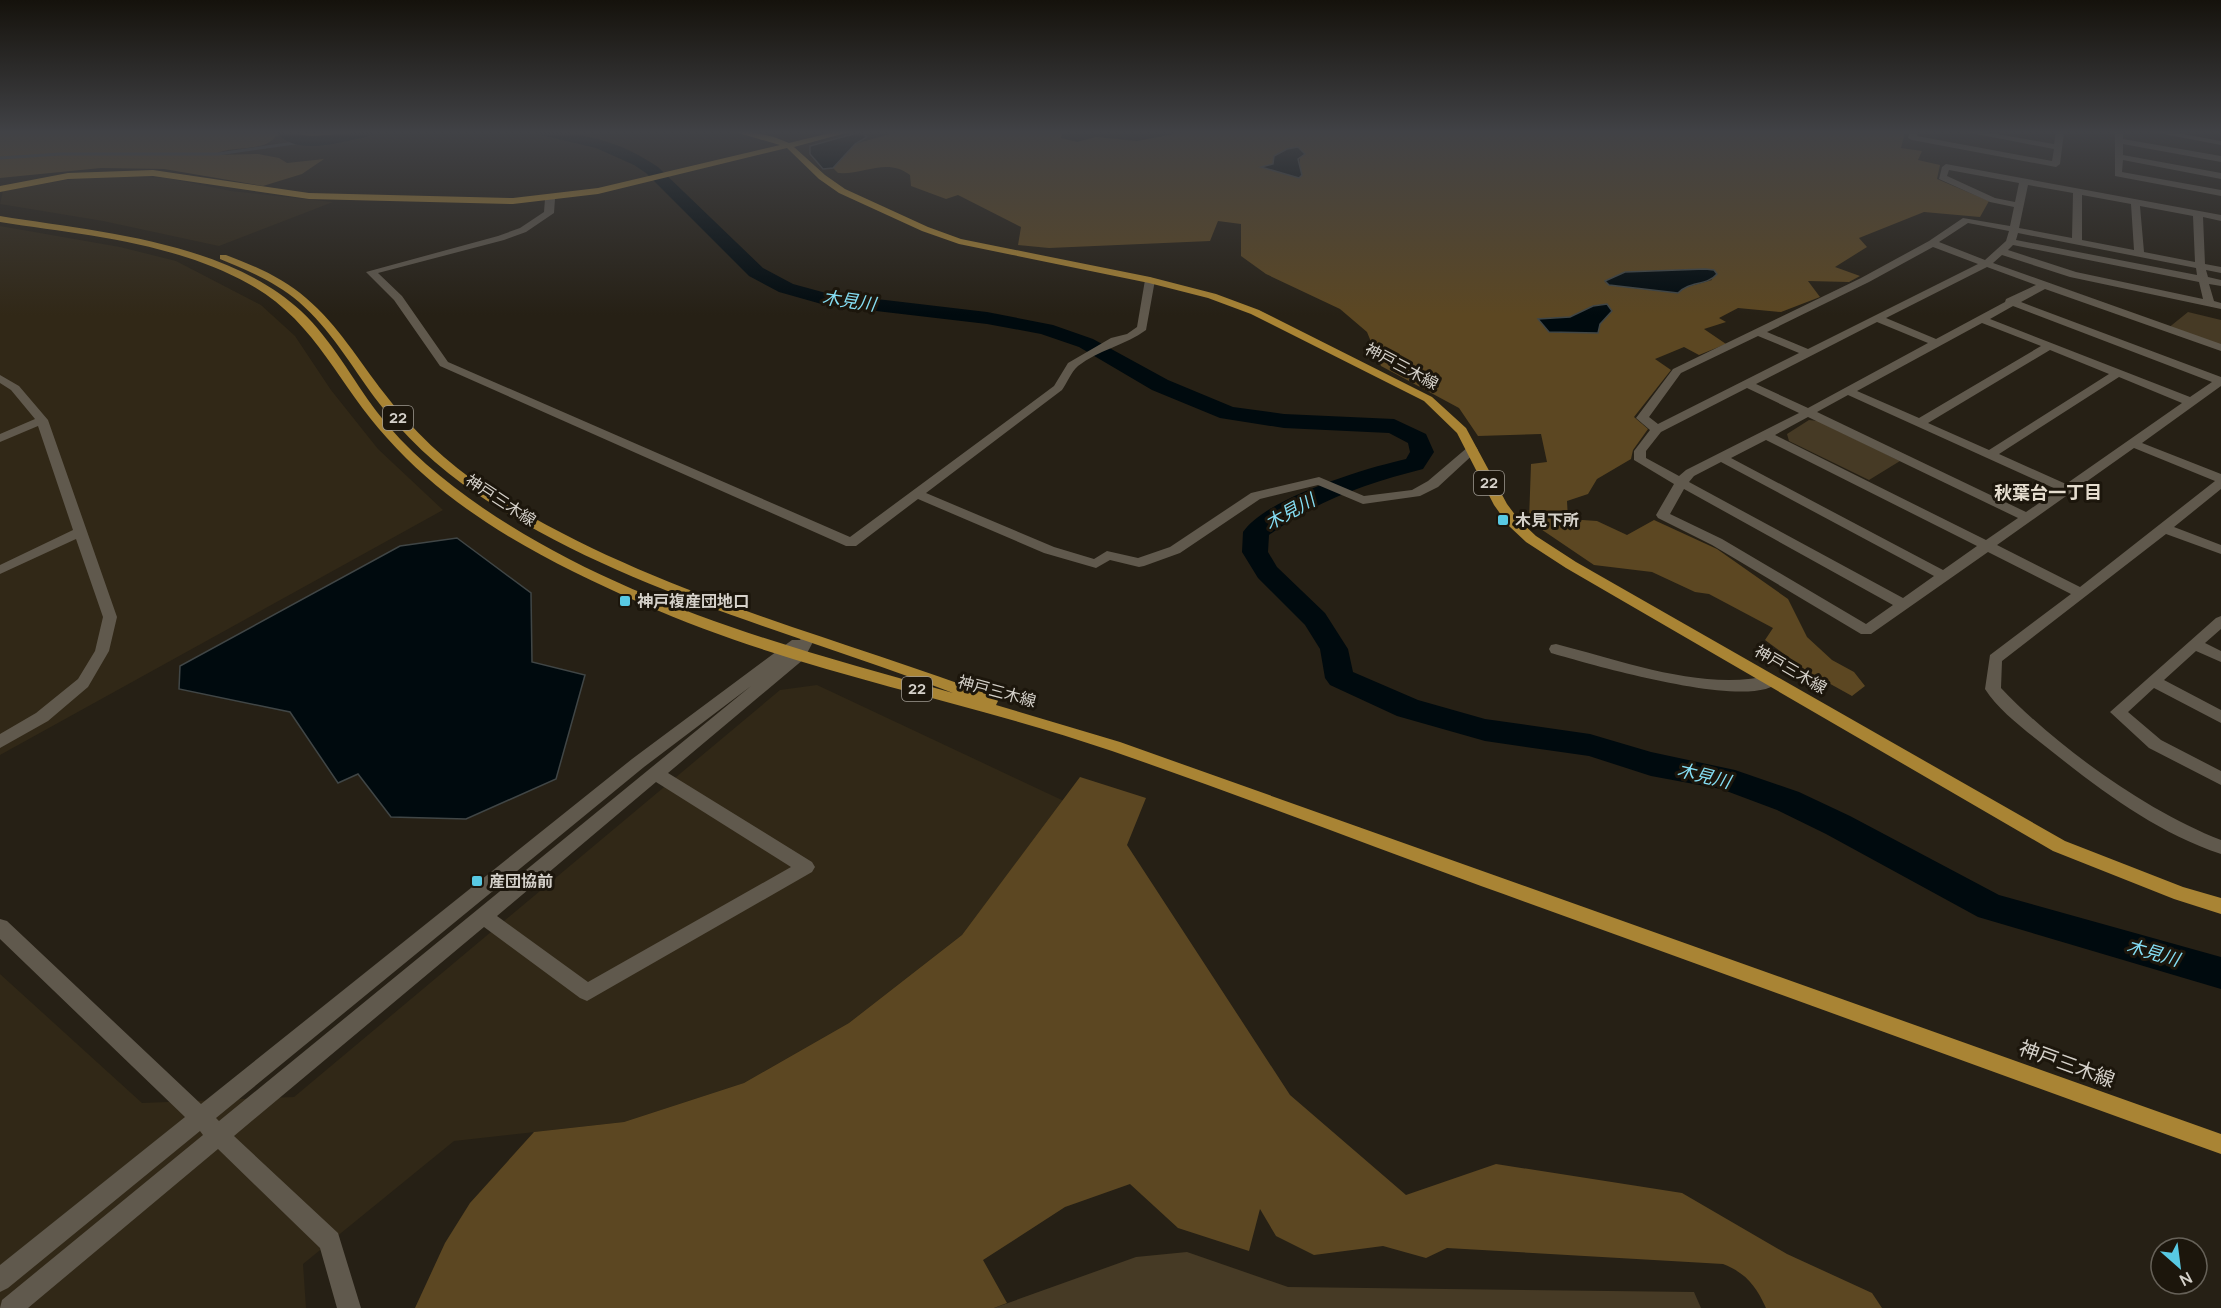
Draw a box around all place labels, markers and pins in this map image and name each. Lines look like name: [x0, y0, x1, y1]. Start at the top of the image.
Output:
place label: 木見下所: [1515, 509, 1579, 531]
marker: 木見下所: [1496, 513, 1510, 527]
place label: 神戸複産団地口: [637, 590, 749, 612]
marker: 神戸複産団地口: [618, 594, 632, 608]
place label: 産団協前: [489, 870, 553, 892]
marker: 産団協前: [470, 874, 484, 888]

